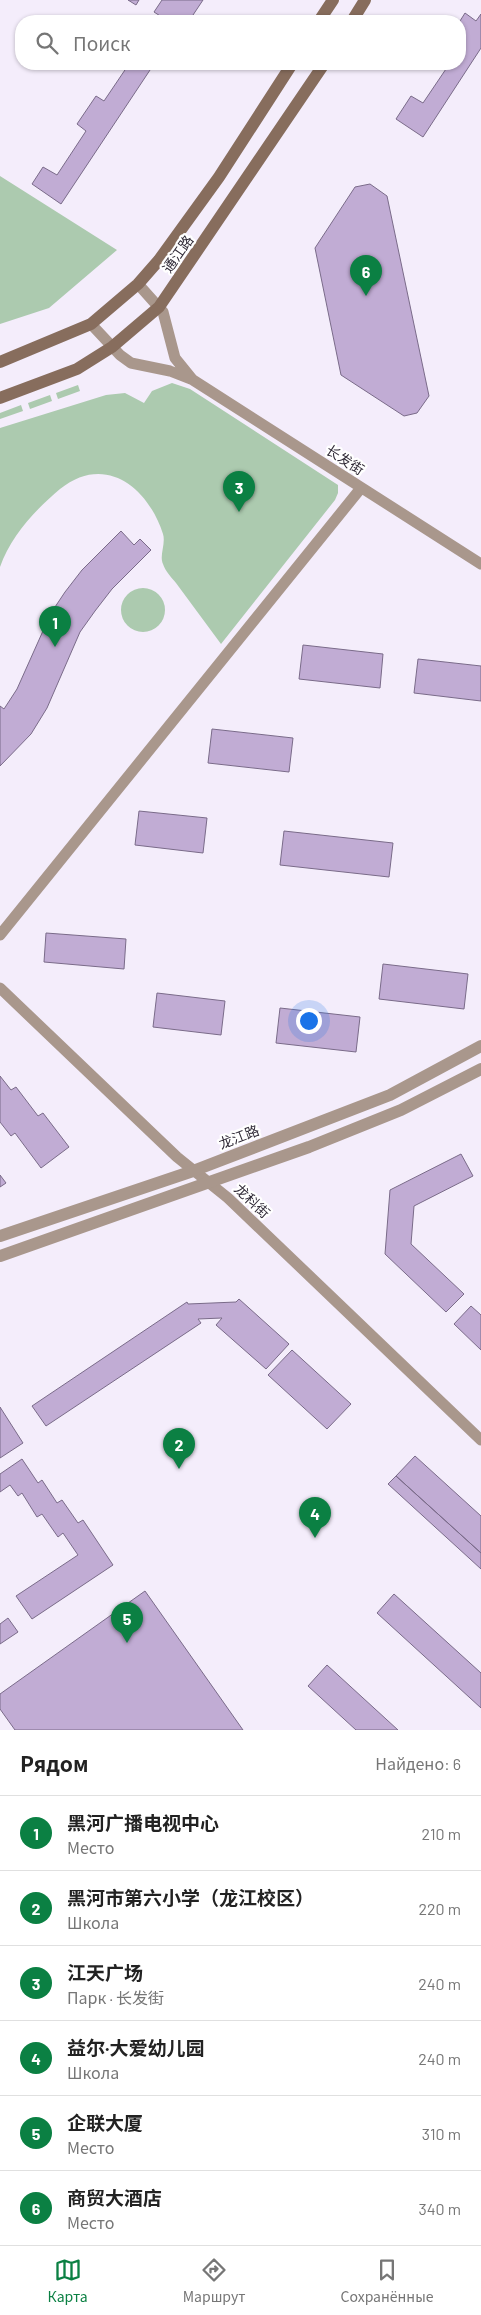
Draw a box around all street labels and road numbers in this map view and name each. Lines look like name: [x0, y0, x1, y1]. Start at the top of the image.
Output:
street label: 通江路: [159, 232, 197, 276]
street label: 长发街: [323, 441, 368, 478]
street label: 龙江路: [216, 1121, 261, 1152]
street label: 龙科街: [231, 1180, 273, 1221]

